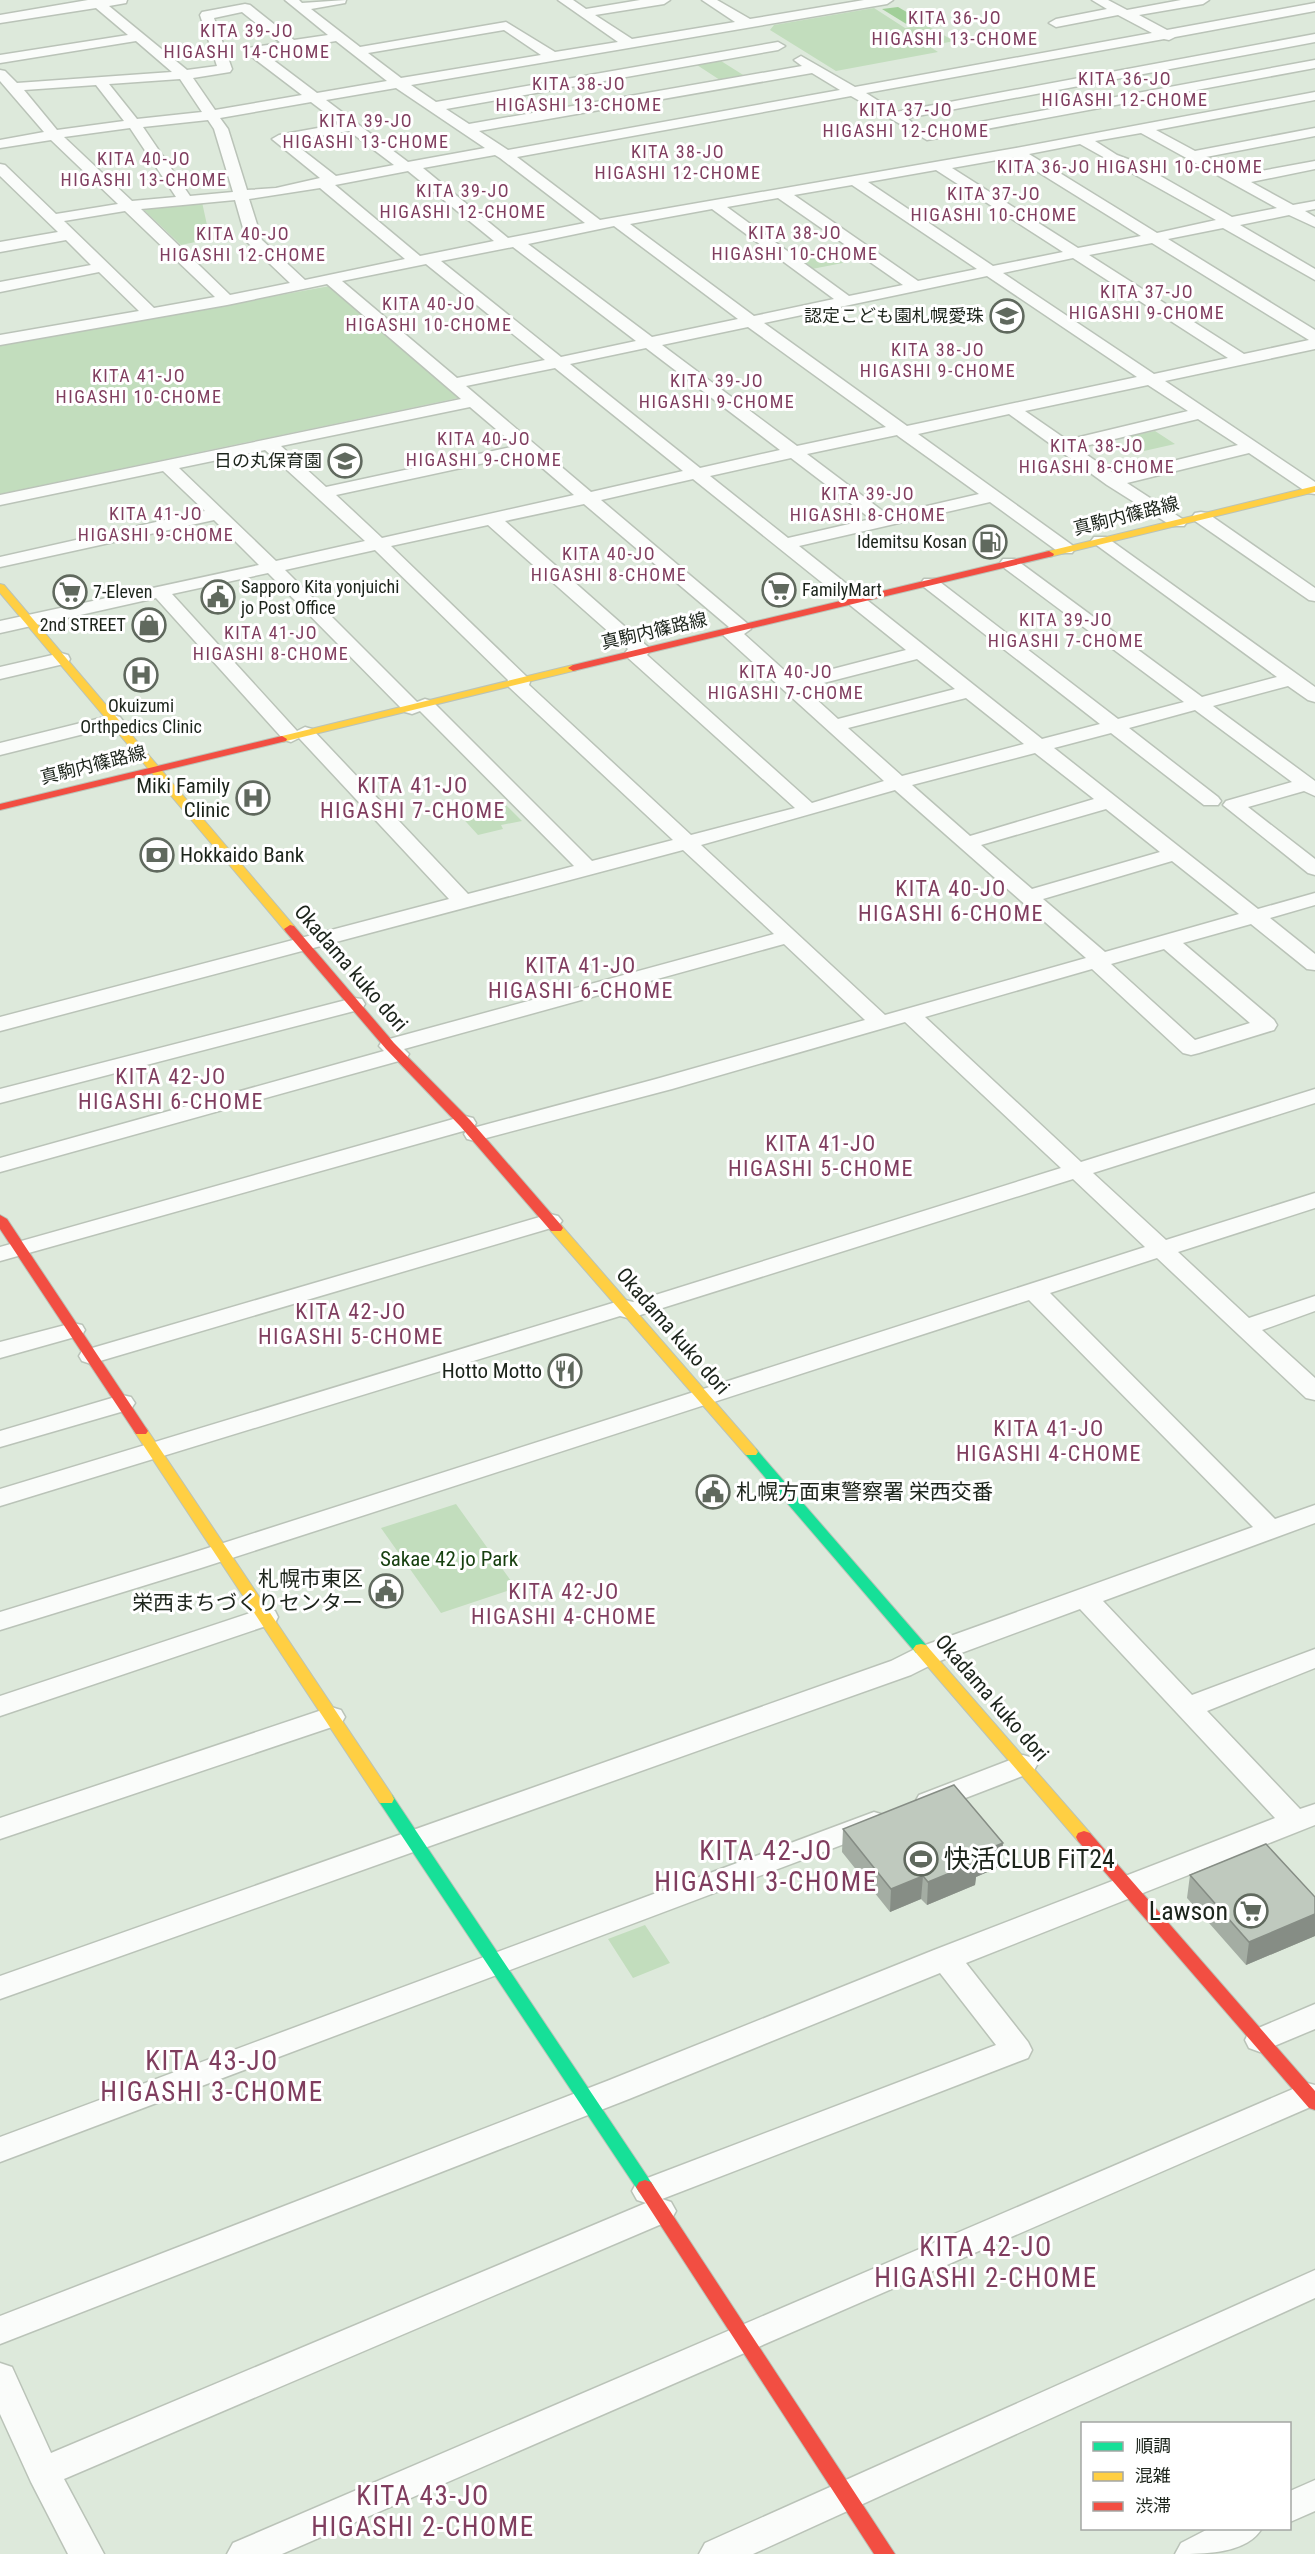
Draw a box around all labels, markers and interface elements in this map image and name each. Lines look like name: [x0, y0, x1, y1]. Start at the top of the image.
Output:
district label: KITA 36-JO HIGASHI 13-CHOME: [872, 7, 1038, 49]
district label: KITA 39-JO HIGASHI 14-CHOME: [164, 20, 330, 62]
district label: KITA 36-JO HIGASHI 12-CHOME: [1042, 68, 1208, 110]
district label: KITA 38-JO HIGASHI 13-CHOME: [496, 73, 662, 115]
district label: KITA 37-JO HIGASHI 12-CHOME: [823, 99, 989, 141]
district label: KITA 39-JO HIGASHI 13-CHOME: [283, 110, 449, 152]
district label: KITA 38-JO HIGASHI 12-CHOME: [595, 141, 761, 183]
district label: KITA 40-JO HIGASHI 13-CHOME: [61, 148, 227, 190]
district label: KITA 36-JO HIGASHI 10-CHOME: [997, 156, 1263, 177]
district label: KITA 39-JO HIGASHI 12-CHOME: [380, 180, 546, 222]
district label: KITA 37-JO HIGASHI 10-CHOME: [911, 183, 1077, 225]
district label: KITA 38-JO HIGASHI 10-CHOME: [712, 222, 878, 264]
district label: KITA 40-JO HIGASHI 12-CHOME: [160, 223, 326, 265]
district label: KITA 37-JO HIGASHI 9-CHOME: [1069, 281, 1225, 323]
district label: KITA 40-JO HIGASHI 10-CHOME: [346, 293, 512, 335]
school or university icon: 認定こども園札幌愛珠: [989, 298, 1025, 334]
place label: 認定こども園札幌愛珠: [804, 305, 984, 326]
district label: KITA 38-JO HIGASHI 9-CHOME: [860, 339, 1016, 381]
district label: KITA 41-JO HIGASHI 10-CHOME: [56, 365, 222, 407]
district label: KITA 39-JO HIGASHI 9-CHOME: [639, 370, 795, 412]
district label: KITA 40-JO HIGASHI 9-CHOME: [406, 428, 562, 470]
district label: KITA 38-JO HIGASHI 8-CHOME: [1019, 435, 1175, 477]
school or university icon: 日の丸保育園: [327, 443, 363, 479]
place label: 日の丸保育園: [214, 450, 322, 471]
district label: KITA 39-JO HIGASHI 8-CHOME: [790, 483, 946, 525]
street label: 真駒内篠路線: [1071, 492, 1181, 539]
district label: KITA 41-JO HIGASHI 9-CHOME: [78, 503, 234, 545]
fuel station icon: Idemitsu Kosan: [972, 524, 1008, 560]
place label: Idemitsu Kosan: [857, 531, 967, 552]
district label: KITA 40-JO HIGASHI 8-CHOME: [531, 543, 687, 585]
supermarket icon: FamilyMart: [761, 572, 797, 608]
supermarket icon: 7-Eleven: [52, 574, 88, 610]
place label: Sapporo Kita yonjuichi jo Post Office: [240, 576, 399, 618]
public building icon: Sapporo Kita yonjuichi jo Post Office: [200, 579, 236, 615]
place label: FamilyMart: [802, 579, 882, 600]
place label: 7-Eleven: [93, 581, 153, 602]
shop icon: 2nd STREET: [131, 607, 167, 643]
street label: 真駒内篠路線: [599, 608, 709, 653]
district label: KITA 39-JO HIGASHI 7-CHOME: [988, 609, 1144, 651]
place label: 2nd STREET: [40, 614, 126, 635]
district label: KITA 41-JO HIGASHI 8-CHOME: [193, 622, 349, 664]
hospital icon: Okuizumi Orthpedics Clinic: [123, 657, 159, 693]
district label: KITA 40-JO HIGASHI 7-CHOME: [708, 661, 864, 703]
place label: Okuizumi Orthpedics Clinic: [80, 695, 202, 737]
street label: 真駒内篠路線: [38, 741, 148, 788]
district label: KITA 41-JO HIGASHI 7-CHOME: [320, 773, 506, 823]
place label: Miki Family Clinic: [136, 774, 230, 822]
hospital icon: Miki Family Clinic: [235, 780, 271, 816]
bank icon: Hokkaido Bank: [139, 837, 175, 873]
place label: Hokkaido Bank: [180, 843, 305, 867]
district label: KITA 40-JO HIGASHI 6-CHOME: [858, 876, 1044, 926]
street label: Okadama kuko dori: [289, 900, 413, 1036]
district label: KITA 41-JO HIGASHI 6-CHOME: [488, 953, 674, 1003]
district label: KITA 42-JO HIGASHI 6-CHOME: [78, 1064, 264, 1114]
district label: KITA 41-JO HIGASHI 5-CHOME: [728, 1131, 914, 1181]
street label: Okadama kuko dori: [611, 1263, 735, 1399]
district label: KITA 42-JO HIGASHI 5-CHOME: [258, 1299, 444, 1349]
restaurant icon: Hotto Motto: [547, 1353, 583, 1389]
place label: Hotto Motto: [442, 1359, 542, 1383]
district label: KITA 41-JO HIGASHI 4-CHOME: [956, 1416, 1142, 1466]
public building icon: 札幌方面東警察署 栄西交番: [695, 1474, 731, 1510]
place label: 札幌方面東警察署 栄西交番: [736, 1480, 993, 1504]
park label: Sakae 42 jo Park: [380, 1547, 519, 1571]
place label: 札幌市東区 栄西まちづくりセンター: [132, 1567, 363, 1615]
public building icon: 札幌市東区 栄西まちづくりセンター: [368, 1573, 404, 1609]
district label: KITA 42-JO HIGASHI 4-CHOME: [471, 1579, 657, 1629]
street label: Okadama kuko dori: [930, 1630, 1054, 1766]
district label: KITA 42-JO HIGASHI 3-CHOME: [654, 1835, 878, 1898]
sports icon: 快活CLUB FiT24: [903, 1841, 939, 1877]
place label: 快活CLUB FiT24: [944, 1844, 1115, 1874]
supermarket icon: Lawson: [1233, 1893, 1269, 1929]
place label: Lawson: [1149, 1896, 1228, 1926]
district label: KITA 43-JO HIGASHI 3-CHOME: [100, 2045, 324, 2108]
district label: KITA 42-JO HIGASHI 2-CHOME: [874, 2231, 1098, 2294]
legend: [1081, 2422, 1291, 2530]
text: 順調: [1135, 2435, 1171, 2456]
text: 混雑: [1135, 2465, 1171, 2486]
district label: KITA 43-JO HIGASHI 2-CHOME: [311, 2480, 535, 2543]
text: 渋滞: [1135, 2495, 1171, 2516]

